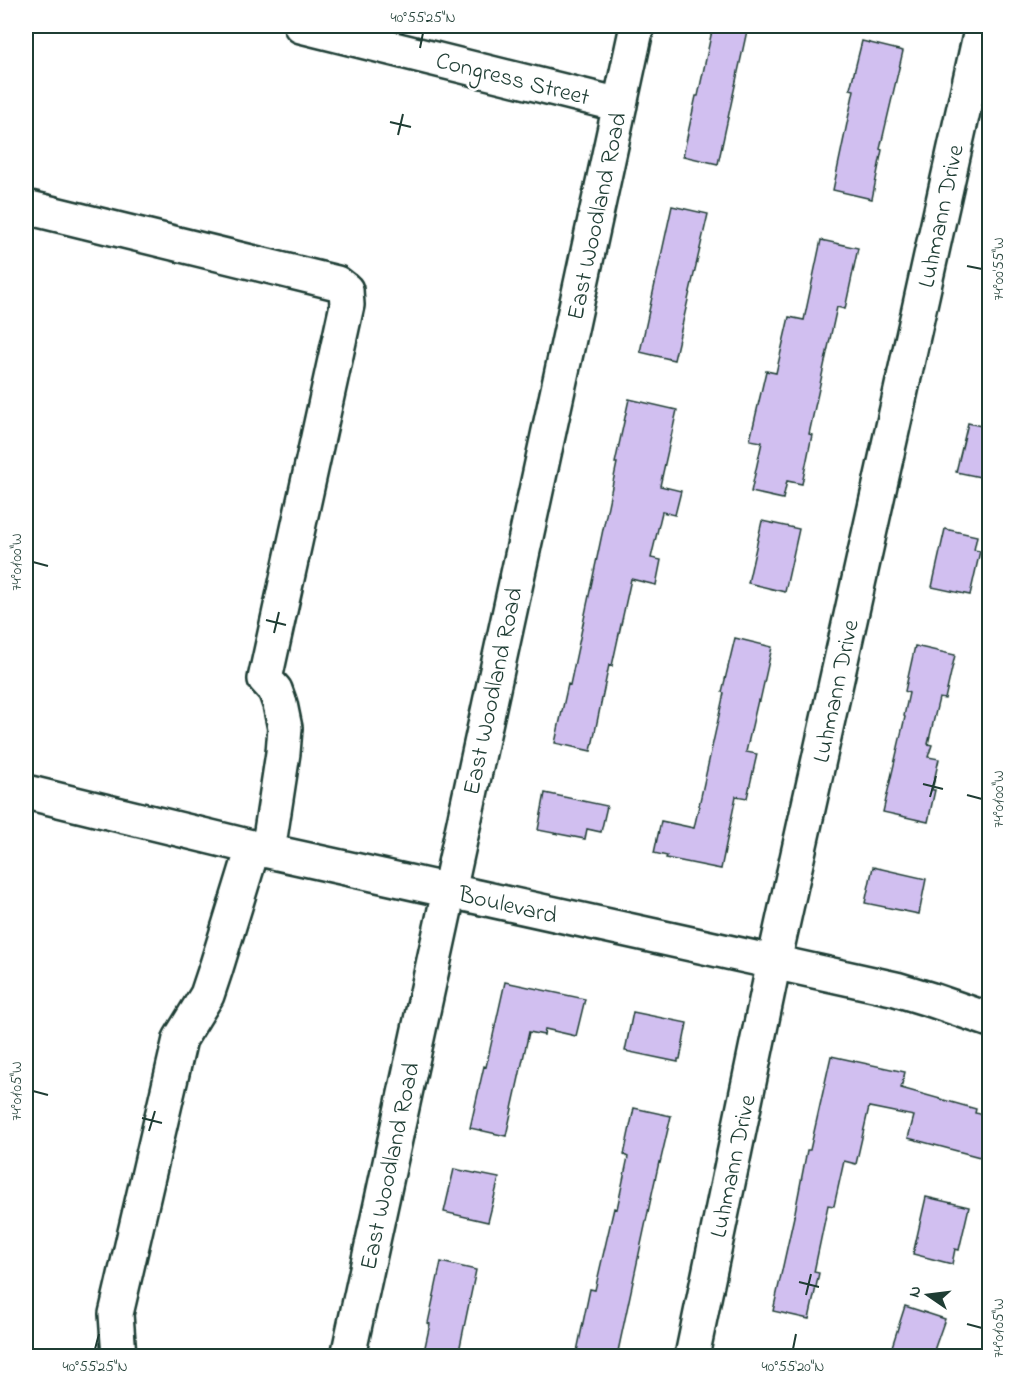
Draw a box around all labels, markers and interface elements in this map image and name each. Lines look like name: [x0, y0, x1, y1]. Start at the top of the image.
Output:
text: 40°55'25"N: [390, 7, 456, 29]
street label: Congress Street: [432, 44, 593, 116]
street label: East Woodland Road: [559, 109, 638, 324]
street label: Luhmann Drive: [910, 142, 975, 291]
text: 74°00'55"W: [988, 237, 1010, 301]
text: 74°01'00"W: [6, 533, 28, 591]
street label: East Woodland Road: [455, 584, 534, 799]
street label: Luhmann Drive: [805, 617, 870, 766]
text: 74°01'00"W: [988, 770, 1010, 828]
street label: Boulevard: [454, 878, 561, 935]
street label: East Woodland Road: [352, 1059, 431, 1274]
text: 74°01'05"W: [6, 1061, 28, 1121]
street label: Luhmann Drive: [702, 1092, 767, 1241]
north arrow: [898, 1265, 958, 1325]
text: N: [902, 1284, 928, 1300]
text: 74°01'05"W: [988, 1298, 1010, 1358]
text: 40°55'25"N: [62, 1356, 128, 1378]
text: 40°55'20"N: [762, 1356, 825, 1378]

